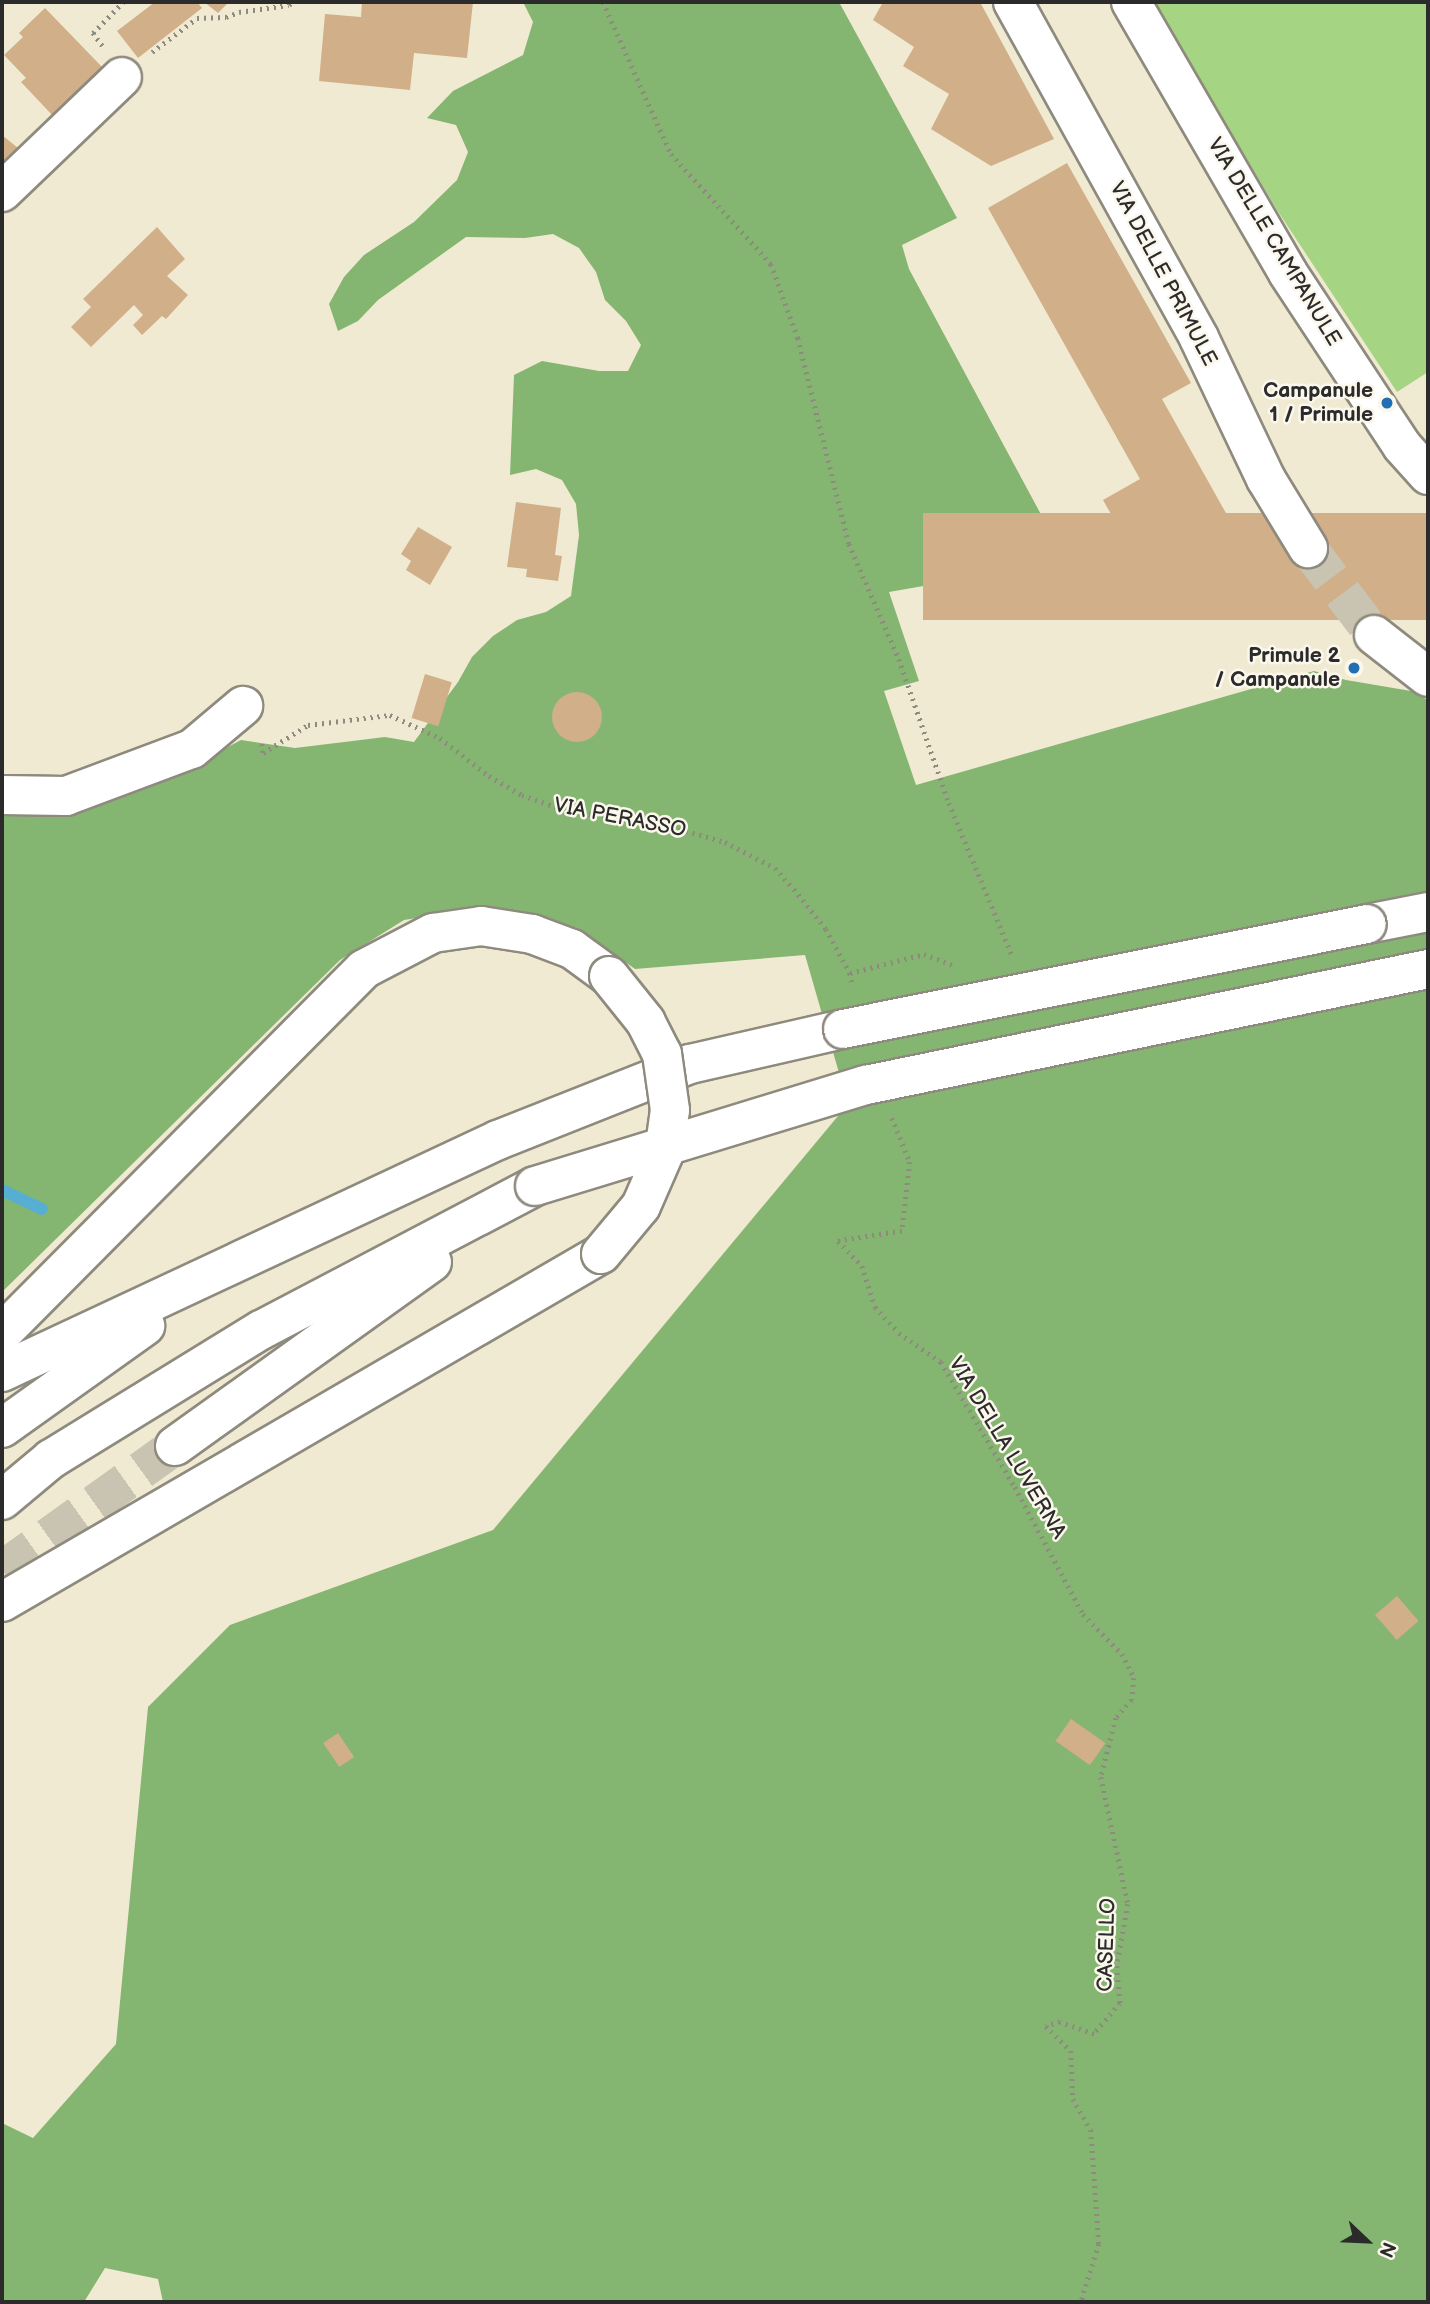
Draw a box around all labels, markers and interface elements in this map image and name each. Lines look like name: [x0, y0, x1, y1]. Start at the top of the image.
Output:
street label: VIA DELLE CAMPANULE: [1202, 133, 1346, 351]
street label: VIA DELLE PRIMULE: [1104, 178, 1222, 370]
place label: Campanule 1 / Primule: [1263, 378, 1373, 428]
marker: Campanule 1 / Primule: [1379, 395, 1395, 411]
place label: Primule 2 / Campanule: [1215, 643, 1340, 693]
marker: Primule 2 / Campanule: [1346, 660, 1362, 676]
street label: VIA PERASSO: [552, 793, 688, 843]
street label: VIA DELLA LUVERNA: [943, 1353, 1071, 1543]
street label: CASELLO: [1093, 1898, 1121, 1992]
north arrow: [1332, 2206, 1402, 2276]
text: N: [1373, 2238, 1400, 2260]

